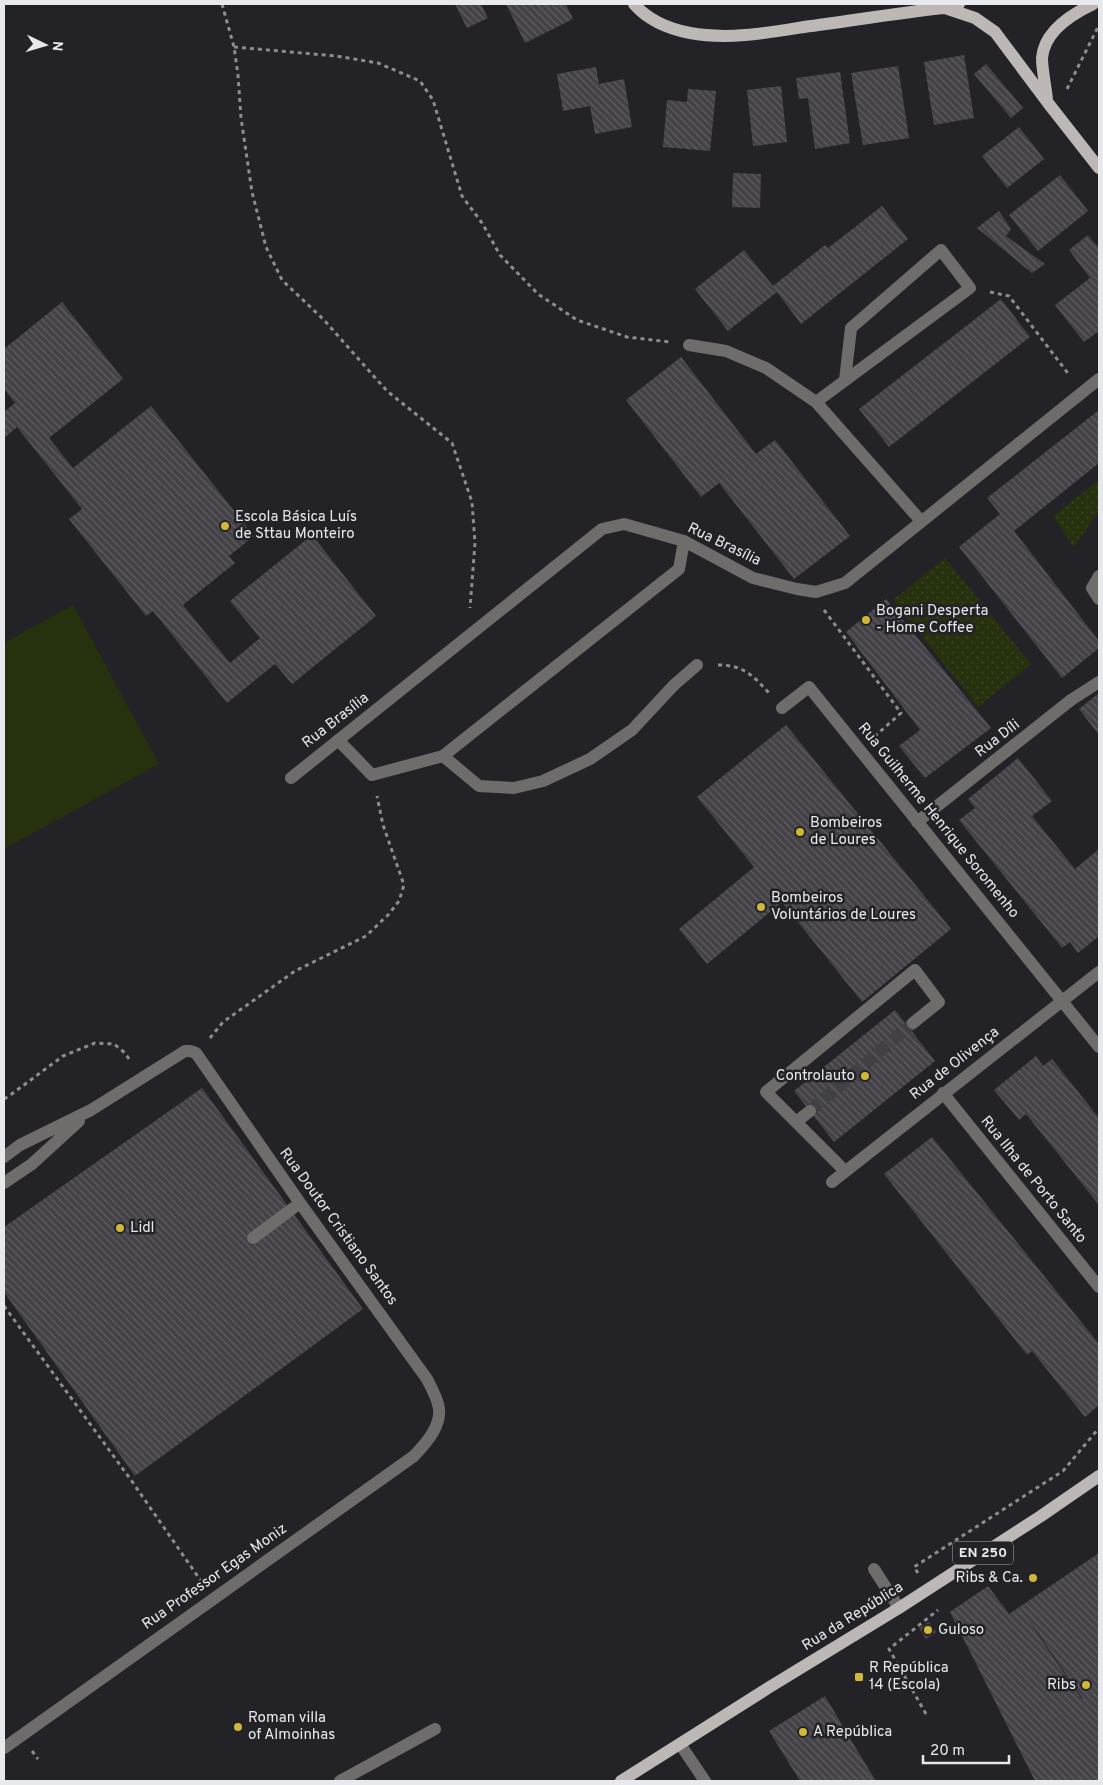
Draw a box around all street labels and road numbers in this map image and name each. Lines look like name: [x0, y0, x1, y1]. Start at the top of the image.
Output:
street label: Rua Brasília: [684, 519, 764, 571]
street label: Rua Brasília: [299, 689, 373, 753]
street label: Rua Díli: [972, 716, 1024, 762]
street label: Rua Guilherme Henrique Soromenho: [853, 719, 1023, 923]
street label: Rua de Olivença: [907, 1023, 1003, 1105]
street label: Rua Ilha de Porto Santo: [976, 1113, 1090, 1247]
street label: Rua Doutor Cristiano Santos: [275, 1145, 401, 1309]
street label: Rua Professor Egas Moniz: [139, 1520, 291, 1634]
road number: EN 250: [953, 1542, 1013, 1565]
street label: Rua da República: [799, 1578, 907, 1656]

